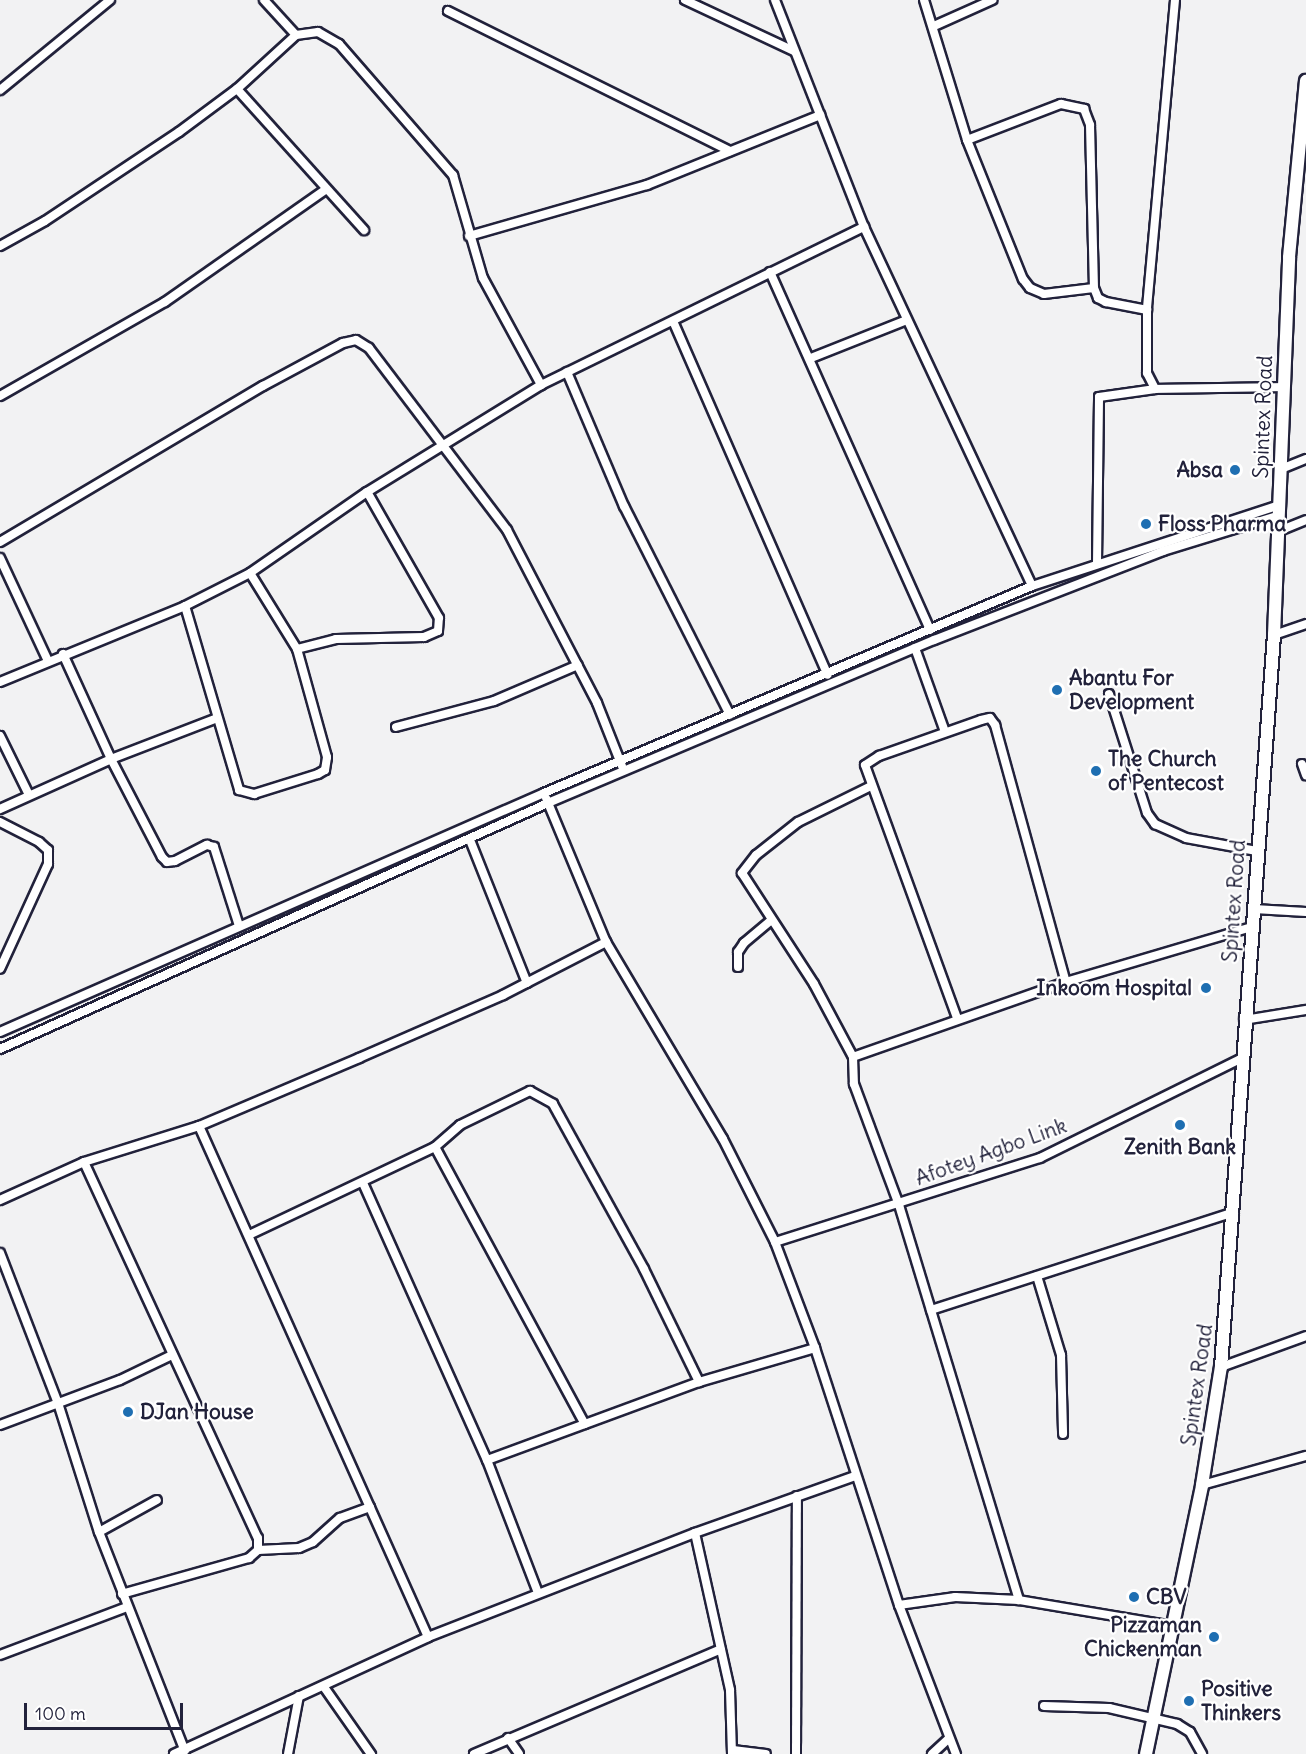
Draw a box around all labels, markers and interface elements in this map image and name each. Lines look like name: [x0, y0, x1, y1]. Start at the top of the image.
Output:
street label: Spintex Road: [1248, 355, 1278, 479]
place label: Absa: [1176, 457, 1223, 483]
marker: Absa: [1228, 463, 1242, 477]
place label: Floss Pharma: [1158, 511, 1286, 537]
marker: Floss Pharma: [1139, 517, 1153, 531]
place label: Abantu For Development: [1069, 665, 1194, 715]
marker: Abantu For Development: [1050, 683, 1064, 697]
place label: The Church of Pentecost: [1108, 746, 1224, 796]
marker: The Church of Pentecost: [1089, 764, 1103, 778]
street label: Spintex Road: [1217, 839, 1251, 963]
place label: Inkoom Hospital: [1036, 975, 1192, 1001]
marker: Inkoom Hospital: [1197, 979, 1215, 997]
street label: Afotey Agbo Link: [912, 1113, 1070, 1191]
marker: Zenith Bank: [1173, 1118, 1187, 1132]
place label: Zenith Bank: [1124, 1134, 1236, 1160]
street label: Spintex Road: [1176, 1322, 1218, 1448]
place label: DJan House: [140, 1399, 254, 1425]
marker: DJan House: [121, 1405, 135, 1419]
place label: CBV: [1146, 1584, 1187, 1610]
marker: CBV: [1127, 1590, 1141, 1604]
place label: Pizzaman Chickenman: [1084, 1612, 1202, 1662]
marker: Pizzaman Chickenman: [1207, 1630, 1221, 1644]
place label: Positive Thinkers: [1201, 1676, 1281, 1726]
scale bar: [27, 1691, 186, 1729]
marker: Positive Thinkers: [1182, 1694, 1196, 1708]
text: 100 m: [35, 1702, 86, 1725]

